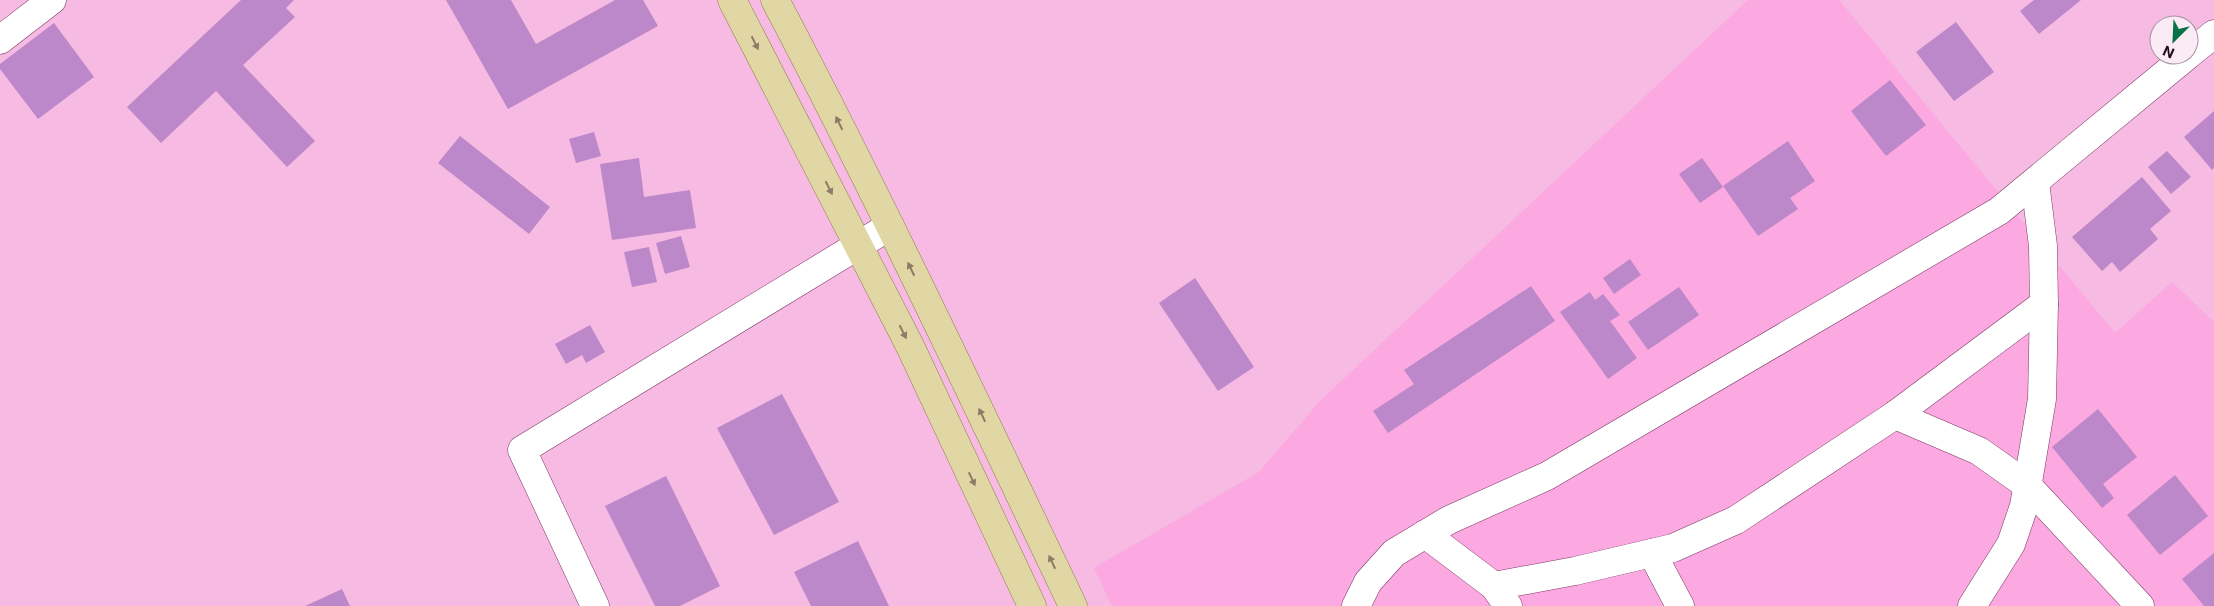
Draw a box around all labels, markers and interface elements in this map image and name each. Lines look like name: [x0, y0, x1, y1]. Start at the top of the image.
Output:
north arrow: [2149, 15, 2199, 65]
one-way arrow: [751, 36, 759, 50]
text: N: [2160, 42, 2177, 62]
one-way arrow: [835, 116, 843, 130]
one-way arrow: [825, 181, 833, 195]
one-way arrow: [907, 262, 915, 276]
one-way arrow: [899, 325, 907, 340]
one-way arrow: [978, 408, 986, 422]
one-way arrow: [969, 472, 977, 486]
one-way arrow: [1048, 555, 1056, 569]

